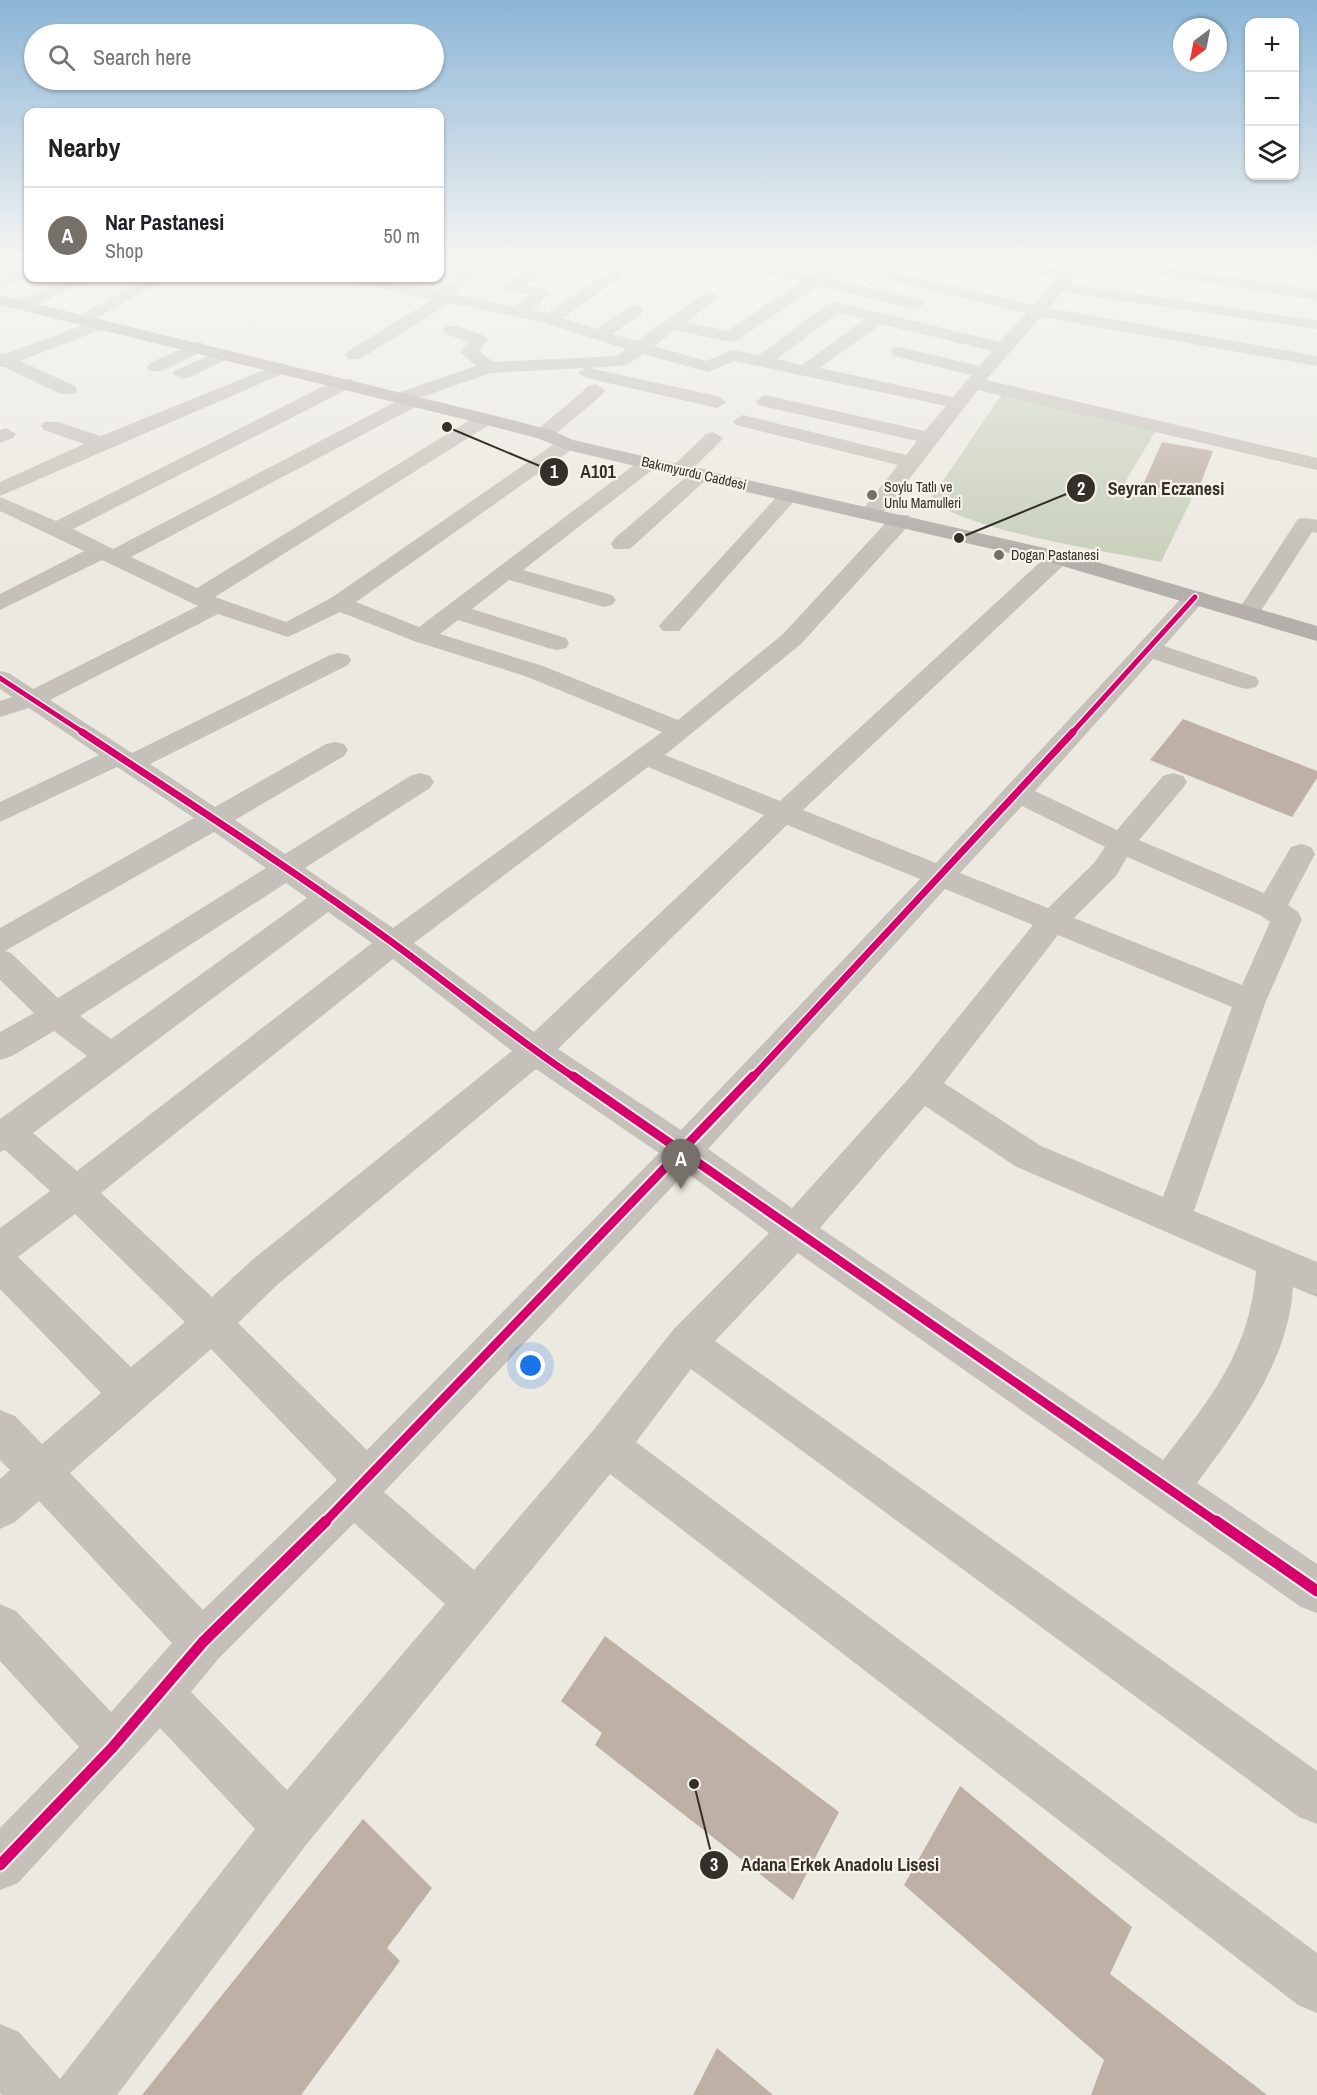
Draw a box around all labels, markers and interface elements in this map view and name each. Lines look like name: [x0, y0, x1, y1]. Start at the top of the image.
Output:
north arrow: [1173, 18, 1227, 72]
map controls: [1245, 18, 1299, 180]
button: +: [1245, 18, 1299, 72]
search box: [24, 24, 444, 90]
icon: search: [45, 41, 78, 74]
text: Search here: [93, 42, 191, 72]
button: −: [1245, 72, 1299, 126]
button: layers: [1245, 126, 1299, 180]
text: Nearby: [48, 130, 120, 165]
text: Nar Pastanesi: [105, 207, 224, 237]
text: A: [62, 222, 73, 249]
text: 50 m: [384, 222, 420, 249]
text: Shop: [105, 237, 143, 264]
street label: Bakımyurdu Caddesi: [640, 452, 748, 494]
callout: A101: [539, 454, 628, 490]
text: 1: [550, 459, 559, 484]
text: A101: [580, 459, 616, 484]
callout: Seyran Eczanesi: [1066, 470, 1236, 506]
text: 2: [1077, 476, 1085, 501]
text: Seyran Eczanesi: [1108, 476, 1224, 501]
place label: Soylu Tatlı ve Unlu Mamulleri: [884, 478, 961, 512]
marker: Soylu Tatlı ve Unlu Mamulleri: [865, 488, 879, 502]
place label: Dogan Pastanesi: [1011, 546, 1099, 564]
marker: Dogan Pastanesi: [992, 548, 1006, 562]
pin: A: [662, 1140, 700, 1189]
your location: [516, 1351, 545, 1380]
callout: Adana Erkek Anadolu Lisesi: [699, 1847, 951, 1883]
text: 3: [710, 1852, 718, 1877]
text: Adana Erkek Anadolu Lisesi: [741, 1852, 939, 1877]

